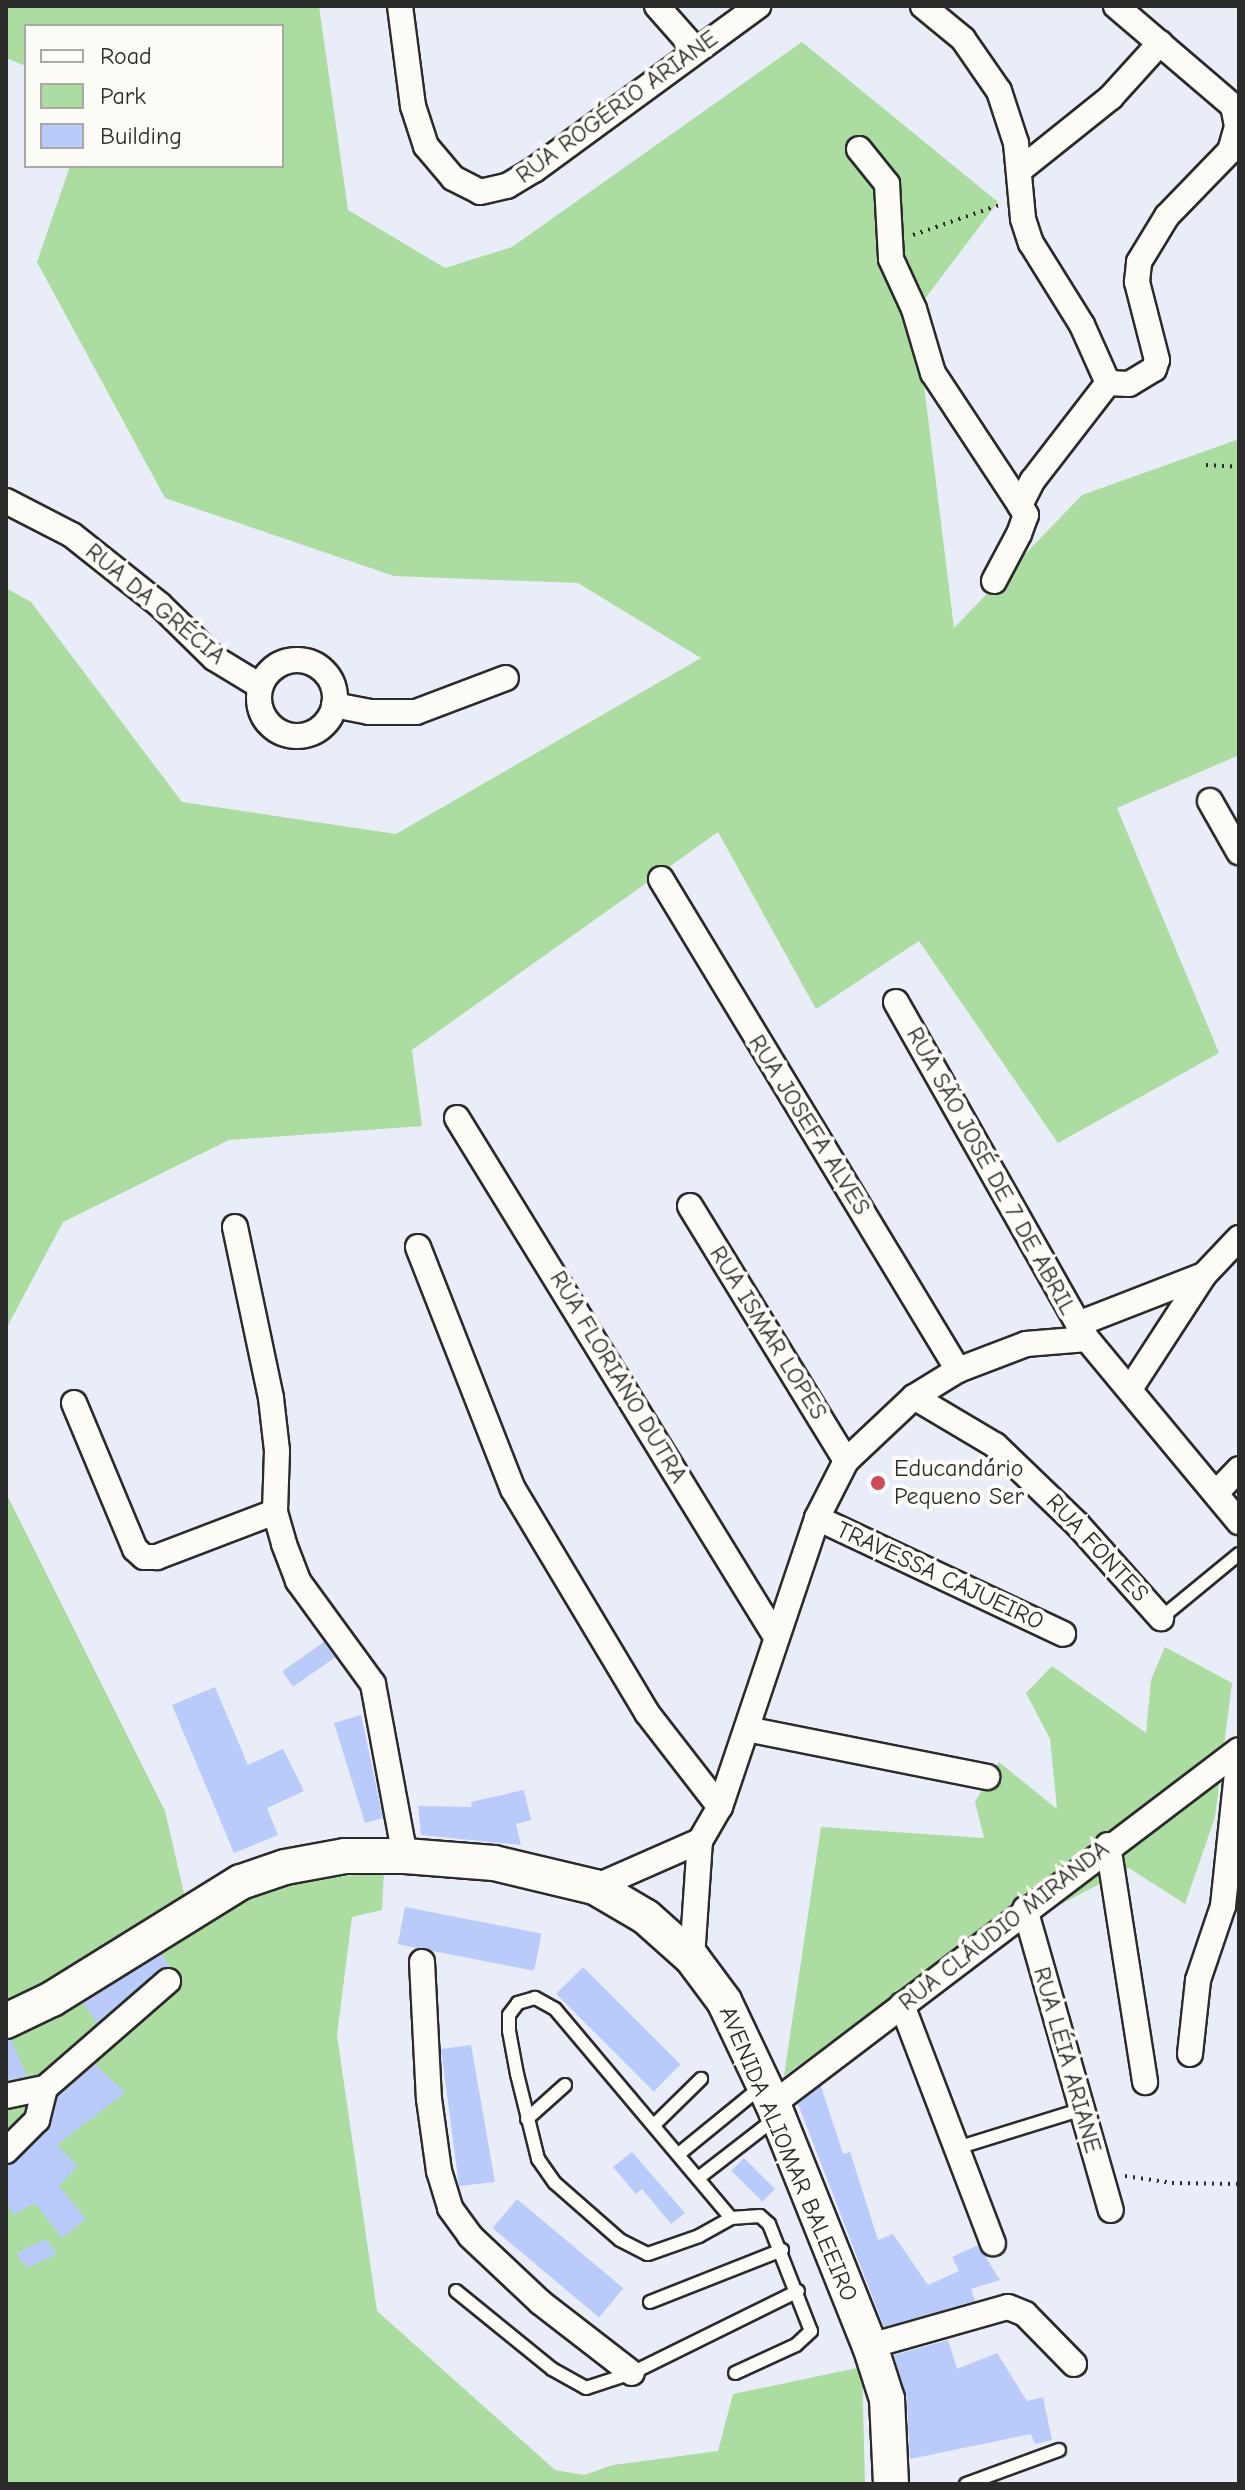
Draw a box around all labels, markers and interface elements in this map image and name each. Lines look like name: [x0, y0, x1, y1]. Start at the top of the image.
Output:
legend: [24, 24, 284, 168]
street label: RUA ROGÉRIO ARIANE: [511, 24, 723, 190]
text: Road: [100, 42, 152, 70]
text: Park: [100, 82, 146, 110]
text: Building: [100, 122, 182, 150]
street label: RUA DA GRÉCIA: [79, 537, 231, 671]
street label: RUA SÃO JOSÉ DE 7 DE ABRIL: [900, 1022, 1082, 1320]
street label: RUA JOSEFA ALVES: [742, 1030, 876, 1220]
street label: RUA ISMAR LOPES: [703, 1241, 833, 1425]
street label: RUA FLORIANO DUTRA: [543, 1266, 693, 1488]
place label: Educandário Pequeno Ser: [894, 1455, 1024, 1511]
marker: Educandário Pequeno Ser: [869, 1474, 887, 1492]
street label: RUA FONTES: [1040, 1488, 1154, 1608]
street label: TRAVESSA CAJUEIRO: [832, 1515, 1048, 1637]
street label: RUA CLÁUDIO MIRANDA: [893, 1835, 1115, 2017]
street label: RUA LÉIA ARIANE: [1027, 1964, 1107, 2156]
street label: AVENIDA ALIOMAR BALEEIRO: [713, 2002, 863, 2306]

